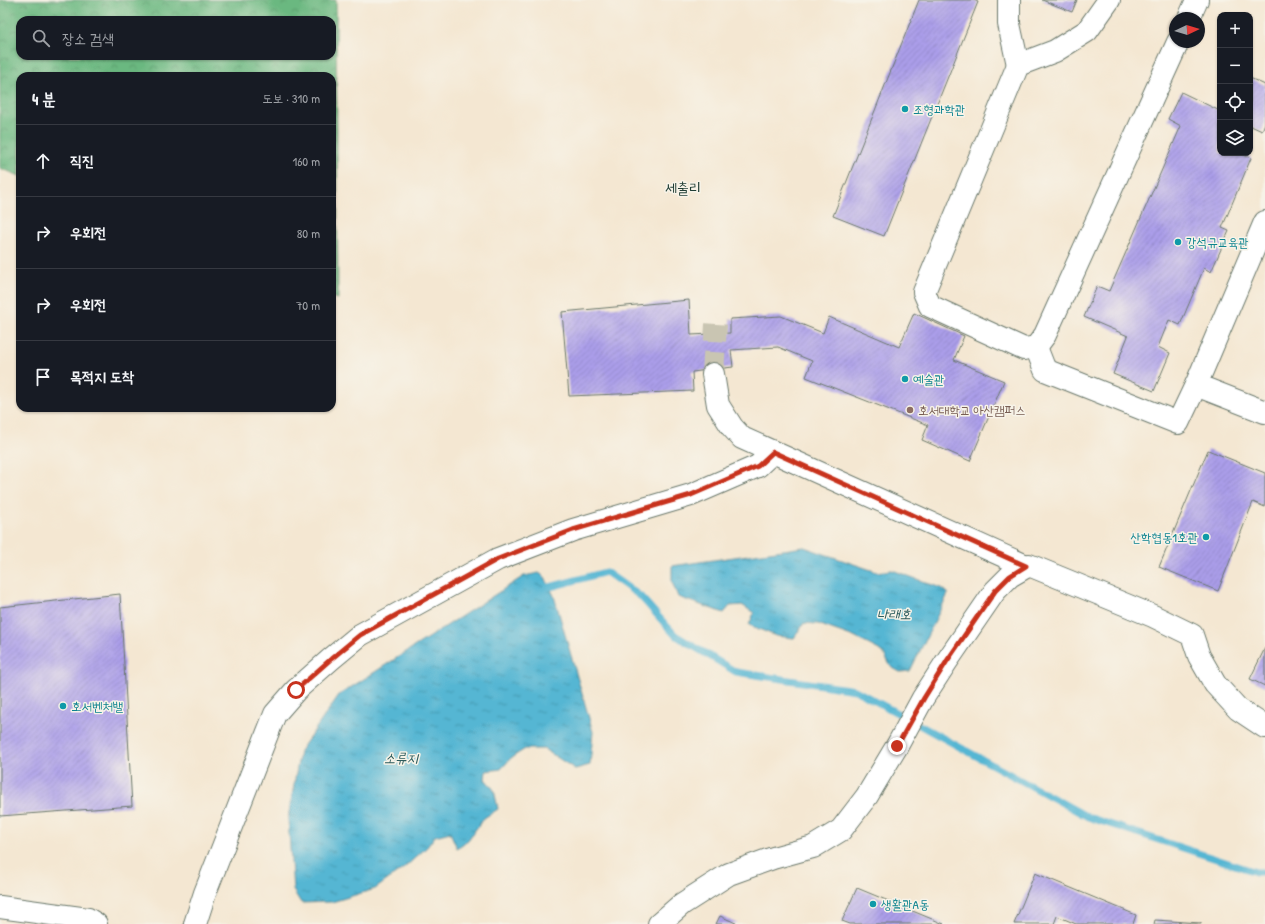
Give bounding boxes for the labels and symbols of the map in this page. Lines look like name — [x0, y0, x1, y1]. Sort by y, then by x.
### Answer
north arrow — [1169, 12, 1205, 48]
place label: 조형과학관 — [913, 100, 965, 118]
marker: 조형과학관 — [900, 104, 910, 114]
district label: 세출리 — [665, 177, 701, 198]
place label: 강석규교육관 — [1186, 233, 1249, 251]
marker: 강석규교육관 — [1173, 237, 1183, 247]
place label: 예술관 — [913, 370, 944, 388]
marker: 예술관 — [900, 374, 910, 384]
place label: 호서대학교 아산캠퍼스 — [918, 401, 1026, 419]
marker: 호서대학교 아산캠퍼스 — [905, 405, 915, 415]
place label: 산학협동1호관 — [1131, 528, 1198, 546]
marker: 산학협동1호관 — [1201, 532, 1211, 542]
water label: 나래호 — [877, 604, 911, 623]
route start — [287, 681, 305, 699]
place label: 호서벤처밸 — [71, 697, 124, 715]
marker: 호서벤처밸 — [58, 701, 68, 711]
route end — [888, 737, 906, 755]
water label: 소류지 — [384, 748, 420, 767]
place label: 생활관A동 — [881, 895, 929, 913]
marker: 생활관A동 — [868, 899, 878, 909]

